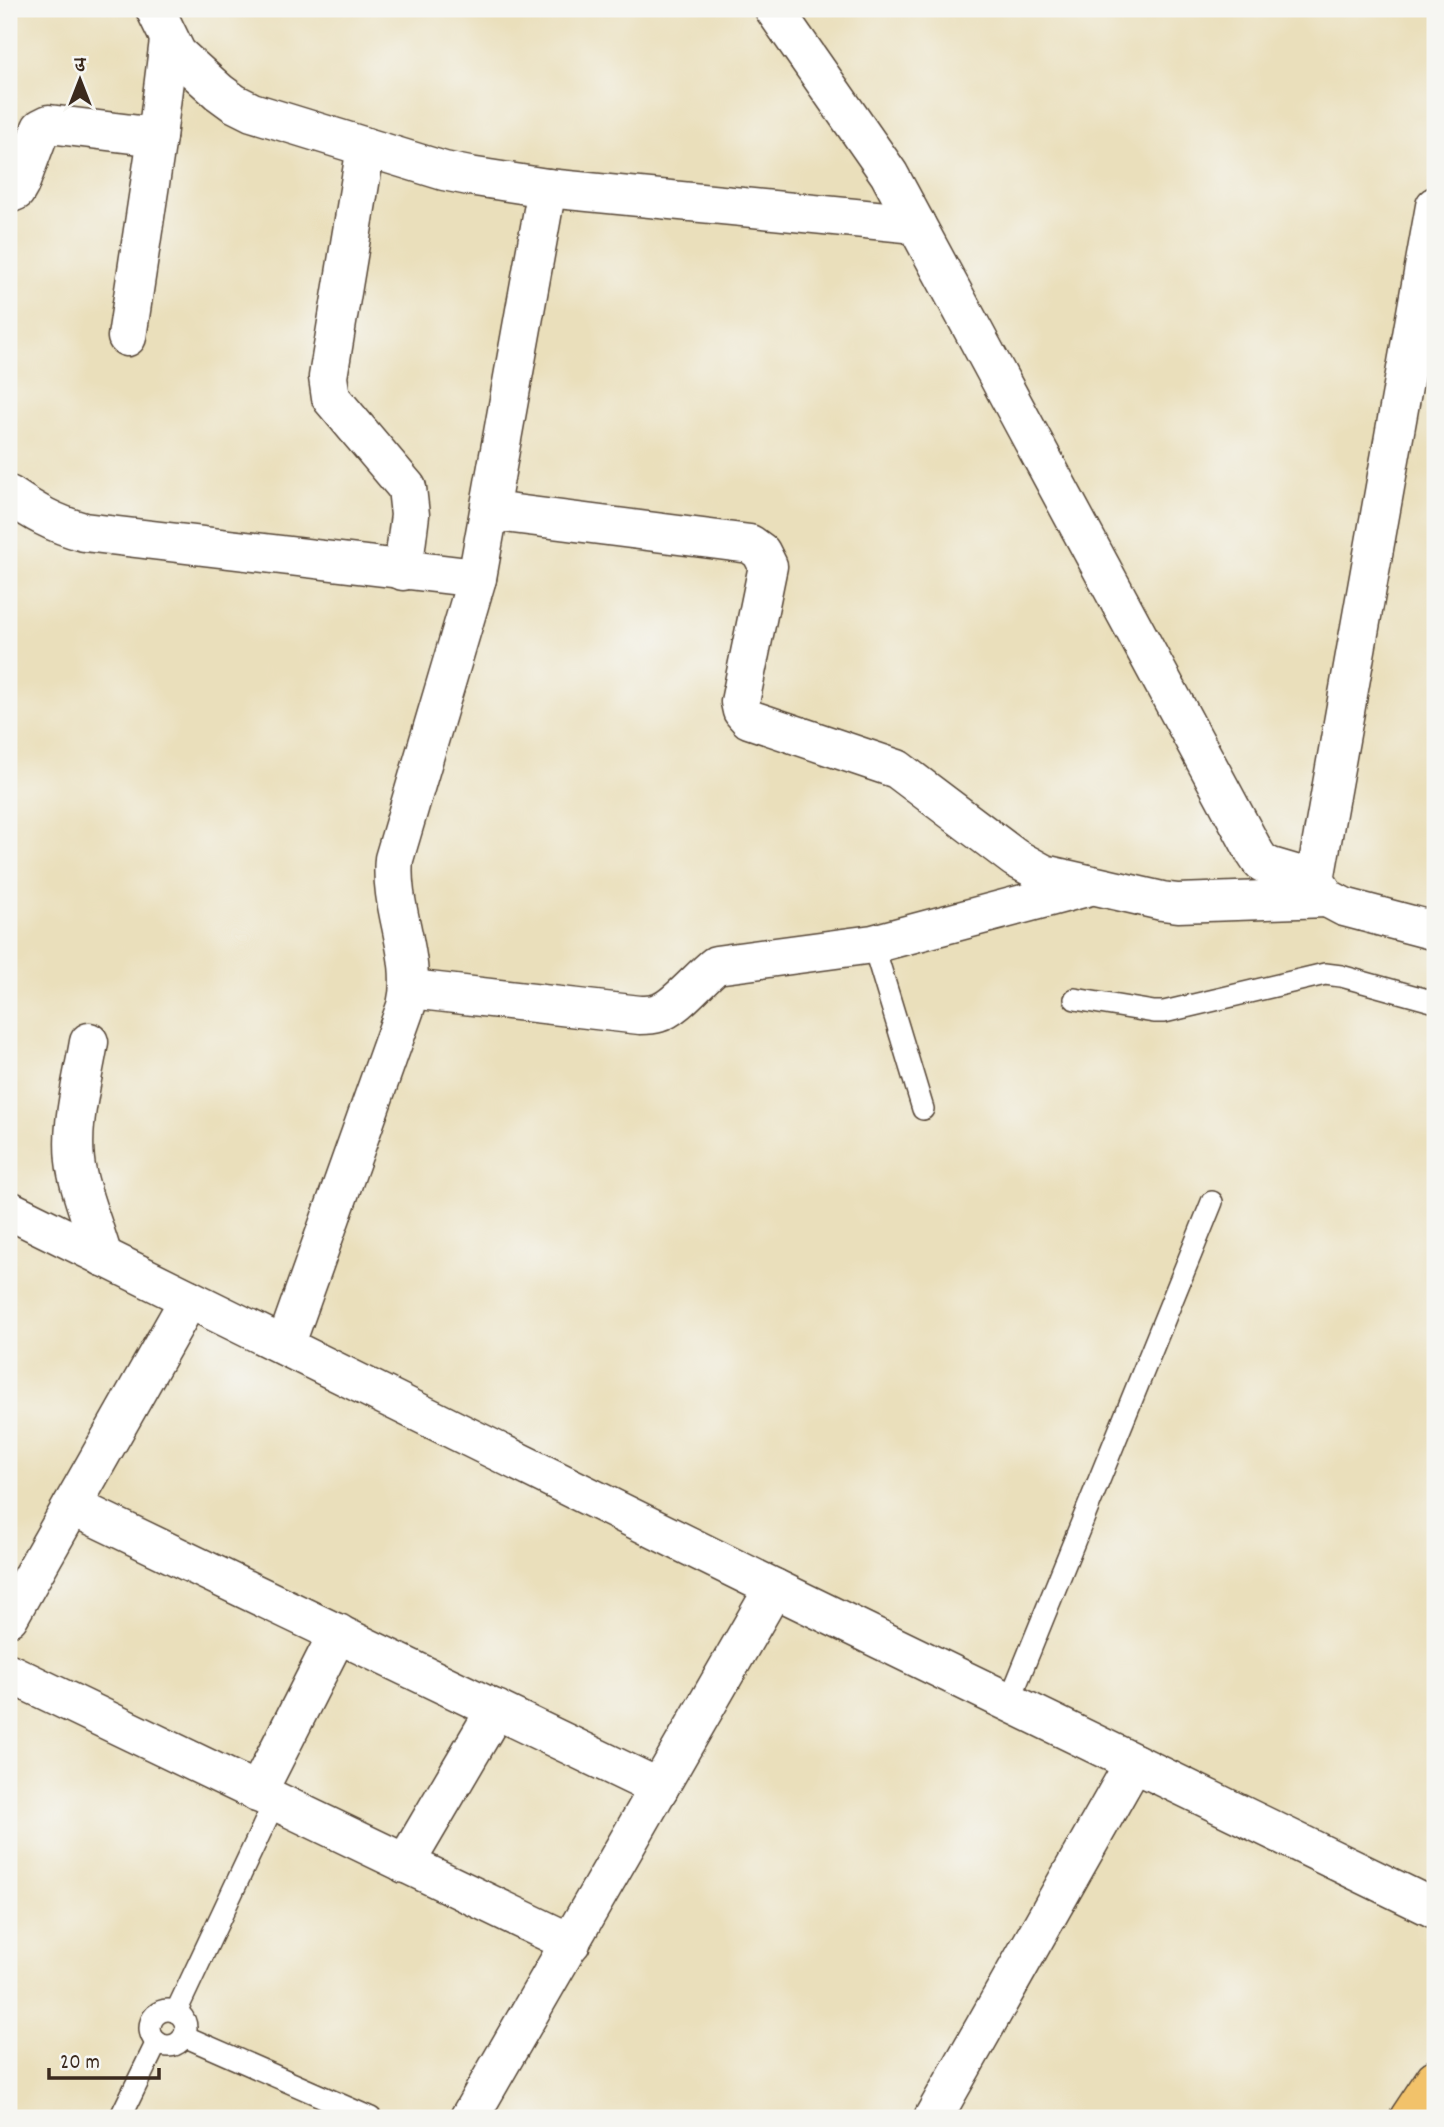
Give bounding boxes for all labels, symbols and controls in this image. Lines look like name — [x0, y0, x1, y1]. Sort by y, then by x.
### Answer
north arrow — [46, 46, 116, 116]
text: उ — [74, 53, 87, 80]
scale bar — [49, 2036, 159, 2080]
text: 20 m — [60, 2049, 100, 2079]

